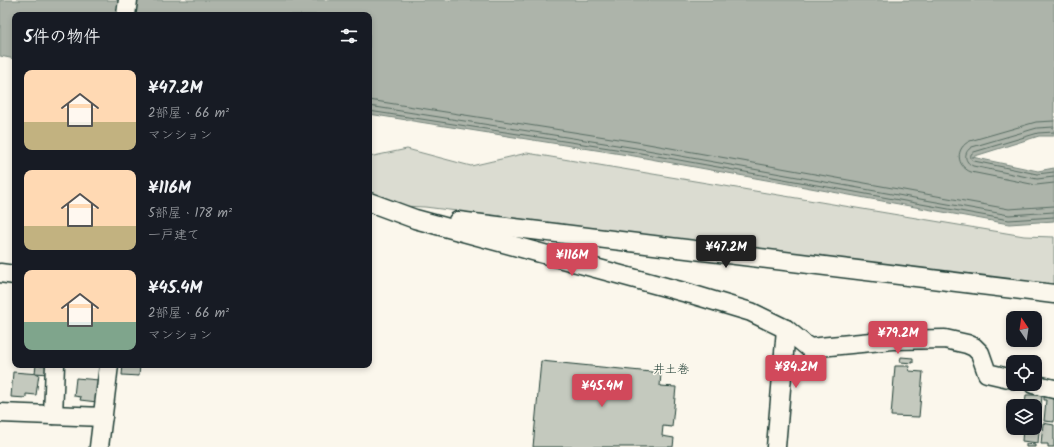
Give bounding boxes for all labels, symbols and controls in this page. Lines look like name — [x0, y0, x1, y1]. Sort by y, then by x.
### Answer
text: 5件の物件 — [24, 24, 101, 51]
icon: filters — [338, 25, 360, 47]
text: ¥47.2M — [148, 75, 203, 102]
icon: home — [56, 86, 104, 134]
text: 2部屋 · 66 m² — [148, 103, 229, 124]
text: マンション — [148, 125, 212, 146]
text: ¥116M — [148, 175, 191, 202]
icon: home — [56, 186, 104, 234]
text: 5部屋 · 178 m² — [148, 203, 232, 224]
text: 一戸建て — [148, 225, 200, 246]
pin: ¥47.2M — [693, 235, 759, 269]
text: ¥47.2M — [705, 237, 747, 258]
pin: ¥116M — [544, 243, 600, 277]
text: ¥116M — [556, 245, 588, 266]
text: ¥45.4M — [148, 275, 202, 302]
icon: home — [56, 286, 104, 334]
text: 2部屋 · 66 m² — [148, 303, 229, 324]
north arrow — [1006, 311, 1042, 347]
map controls — [1006, 311, 1042, 435]
pin: ¥79.2M — [865, 321, 931, 355]
text: ¥79.2M — [877, 323, 919, 344]
text: マンション — [148, 325, 212, 346]
pin: ¥84.2M — [763, 355, 829, 389]
button: locate — [1006, 355, 1042, 391]
text: ¥84.2M — [774, 357, 818, 378]
district label: 井土巻 — [653, 360, 690, 379]
pin: ¥45.4M — [569, 374, 635, 408]
text: ¥45.4M — [581, 376, 623, 397]
button: layers — [1006, 399, 1042, 435]

